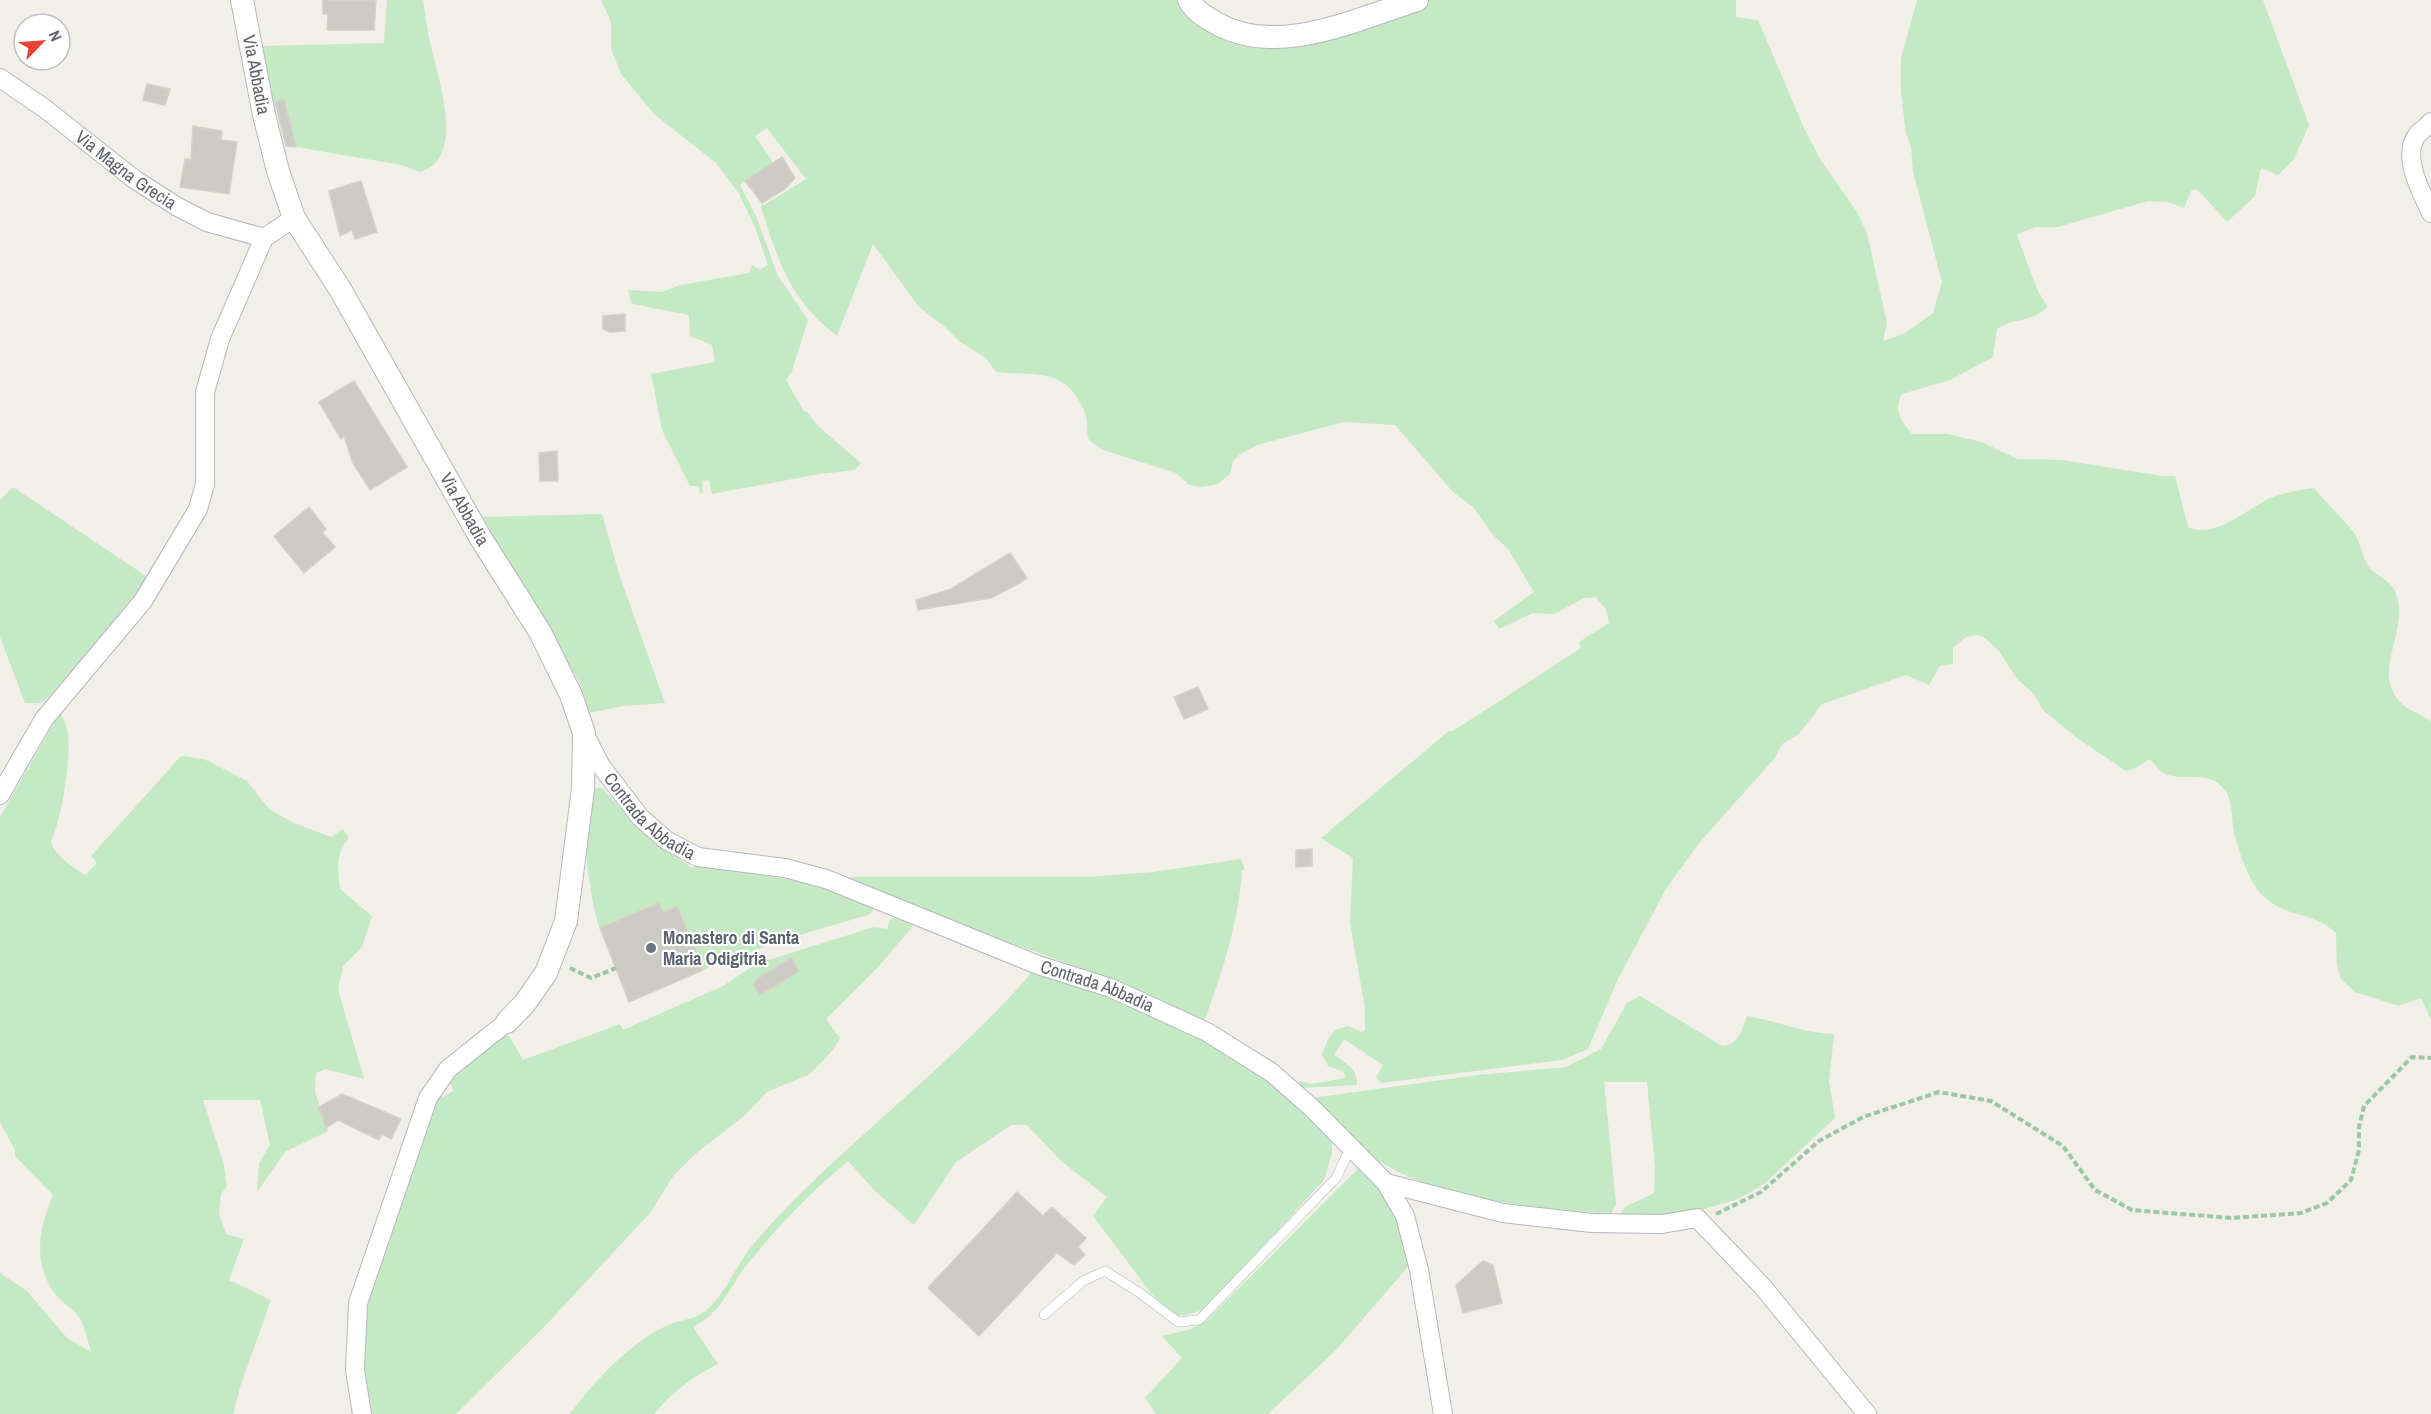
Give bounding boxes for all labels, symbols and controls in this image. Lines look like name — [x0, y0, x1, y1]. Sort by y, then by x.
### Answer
north arrow — [12, 12, 72, 72]
text: N — [44, 27, 68, 45]
street label: Via Abbadia — [237, 33, 277, 116]
street label: Via Magna Grecia — [70, 124, 181, 215]
street label: Via Abbadia — [434, 468, 495, 550]
street label: Contrada Abbadia — [598, 767, 700, 865]
place label: Monastero di Santa Maria Odigitria — [663, 925, 800, 971]
marker: Monastero di Santa Maria Odigitria — [644, 941, 658, 955]
street label: Contrada Abbadia — [1037, 954, 1158, 1018]

